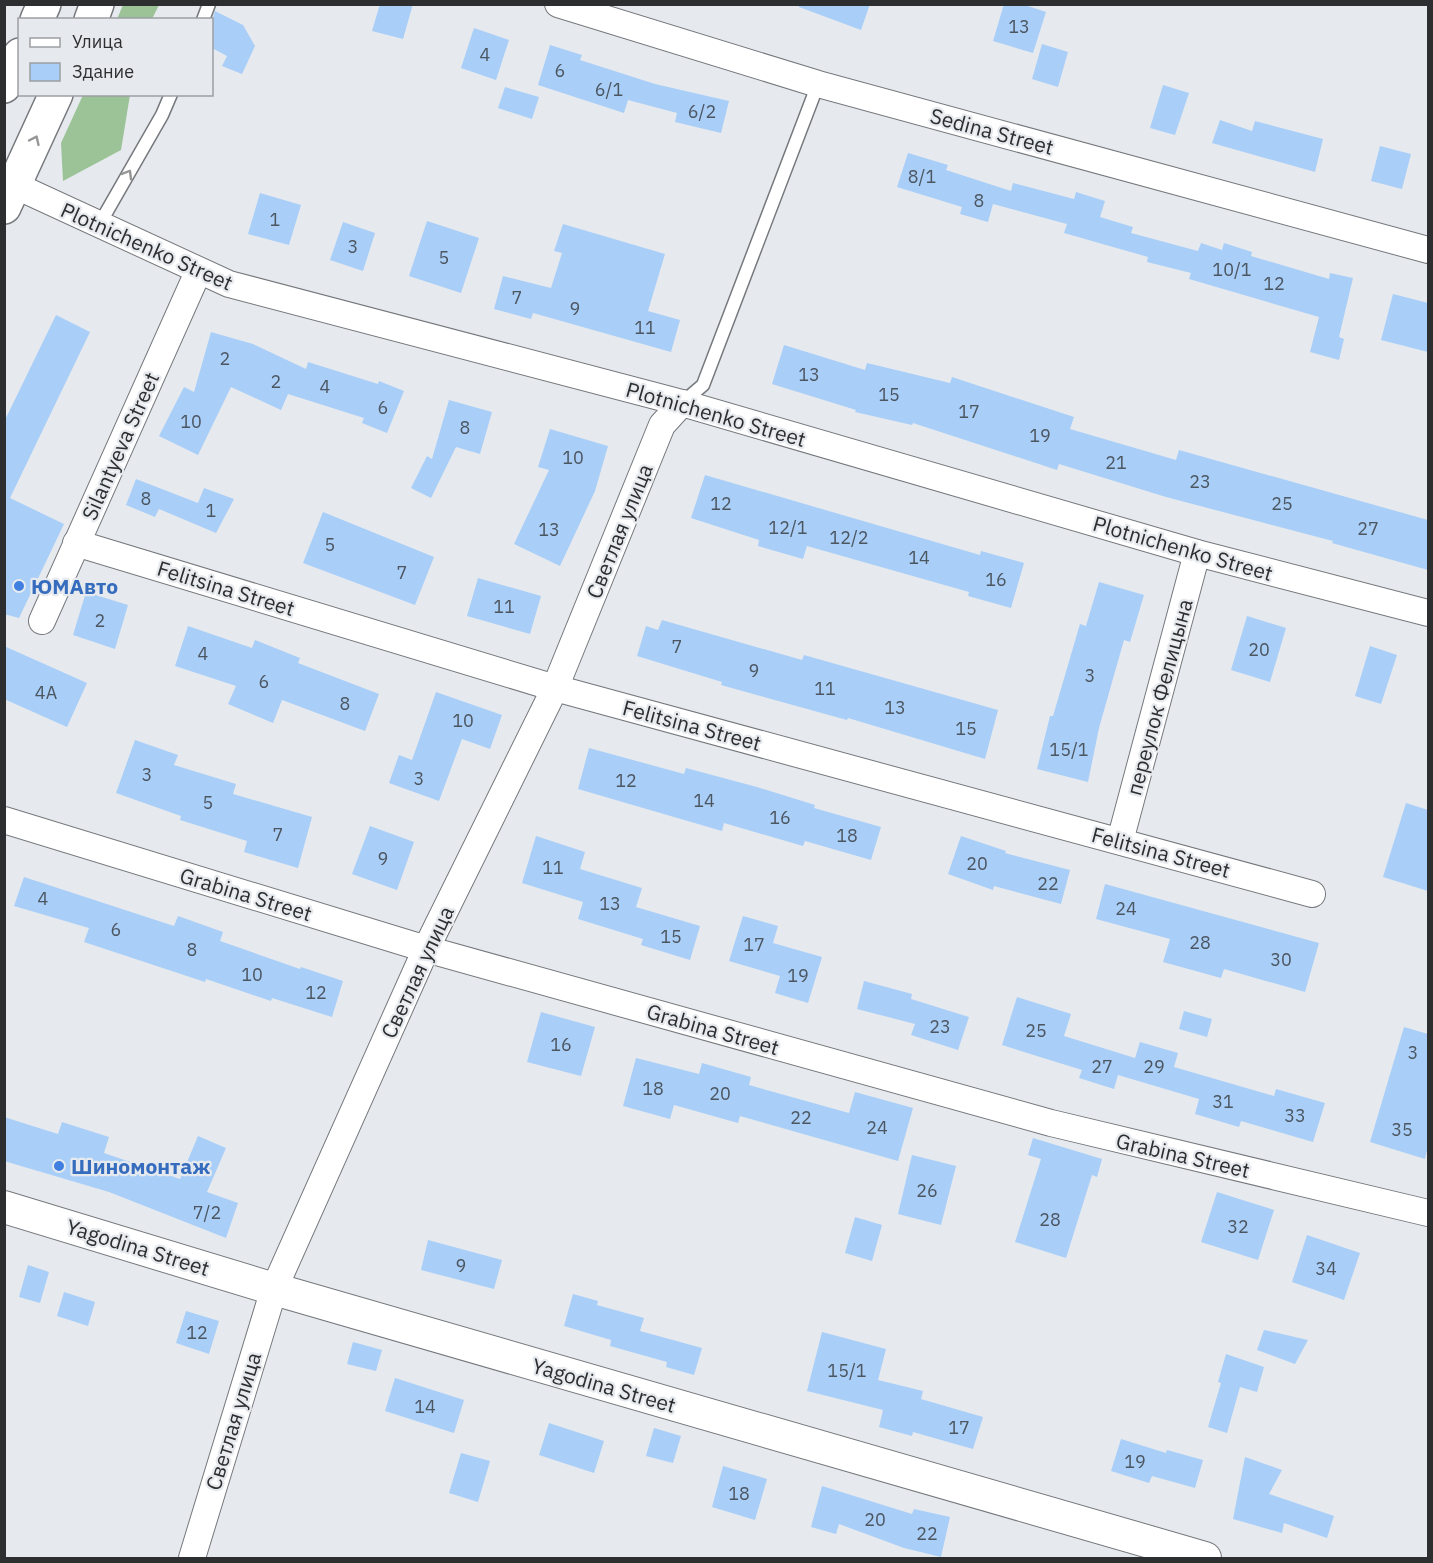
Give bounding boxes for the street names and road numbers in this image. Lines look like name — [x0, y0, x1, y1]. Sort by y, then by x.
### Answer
street label: Sedina Street — [927, 101, 1057, 161]
street label: Plotnichenko Street — [56, 195, 238, 297]
street label: Silantyeva Street — [75, 368, 165, 524]
street label: Plotnichenko Street — [623, 375, 809, 453]
street label: Светлая улица — [579, 460, 659, 602]
street label: Plotnichenko Street — [1090, 509, 1276, 587]
street label: Felitsina Street — [154, 554, 298, 622]
street label: переулок Фелицына — [1119, 596, 1199, 798]
street label: Felitsina Street — [620, 693, 764, 757]
street label: Felitsina Street — [1089, 820, 1233, 884]
street label: Grabina Street — [177, 861, 315, 927]
street label: Светлая улица — [374, 901, 460, 1043]
street label: Grabina Street — [644, 997, 782, 1061]
street label: Grabina Street — [1113, 1126, 1253, 1184]
street label: Yagodina Street — [63, 1212, 213, 1282]
street label: Светлая улица — [199, 1349, 267, 1493]
street label: Yagodina Street — [529, 1351, 679, 1419]

